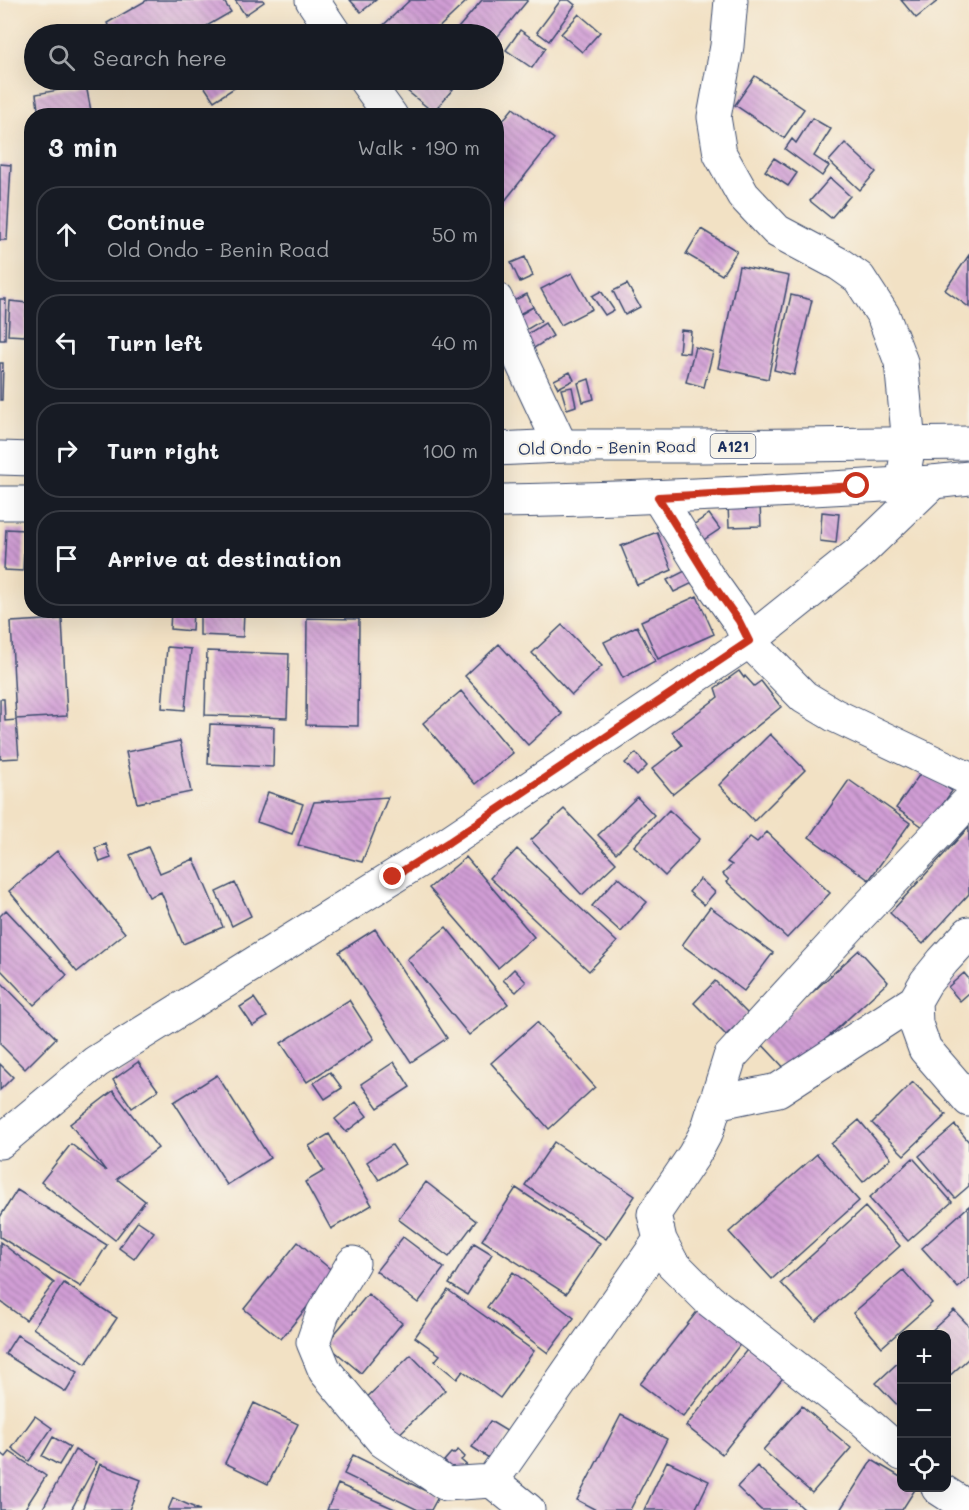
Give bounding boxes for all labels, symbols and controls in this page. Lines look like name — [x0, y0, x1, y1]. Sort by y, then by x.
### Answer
search box — [24, 24, 504, 90]
icon: search — [45, 41, 78, 74]
text: Search here — [93, 43, 227, 72]
text: 3 min — [48, 130, 117, 164]
text: Walk · 190 m — [357, 134, 480, 160]
text: Continue — [107, 207, 205, 236]
icon: ahead — [50, 218, 83, 251]
text: 50 m — [432, 221, 478, 247]
text: Old Ondo - Benin Road — [107, 236, 329, 262]
icon: left — [50, 326, 83, 359]
text: Turn left — [107, 328, 203, 357]
text: 40 m — [432, 329, 478, 355]
icon: right — [50, 434, 83, 467]
road number: A121 — [710, 434, 756, 458]
street label: Old Ondo - Benin Road — [518, 435, 696, 459]
text: Turn right — [107, 436, 219, 465]
text: 100 m — [422, 437, 478, 463]
route start — [843, 472, 869, 498]
icon: arrive — [50, 542, 83, 575]
text: Arrive at destination — [107, 544, 342, 573]
route end — [379, 863, 405, 889]
map controls — [897, 1330, 951, 1492]
button: + — [897, 1330, 951, 1384]
button: − — [897, 1384, 951, 1438]
button: locate — [897, 1438, 951, 1492]

